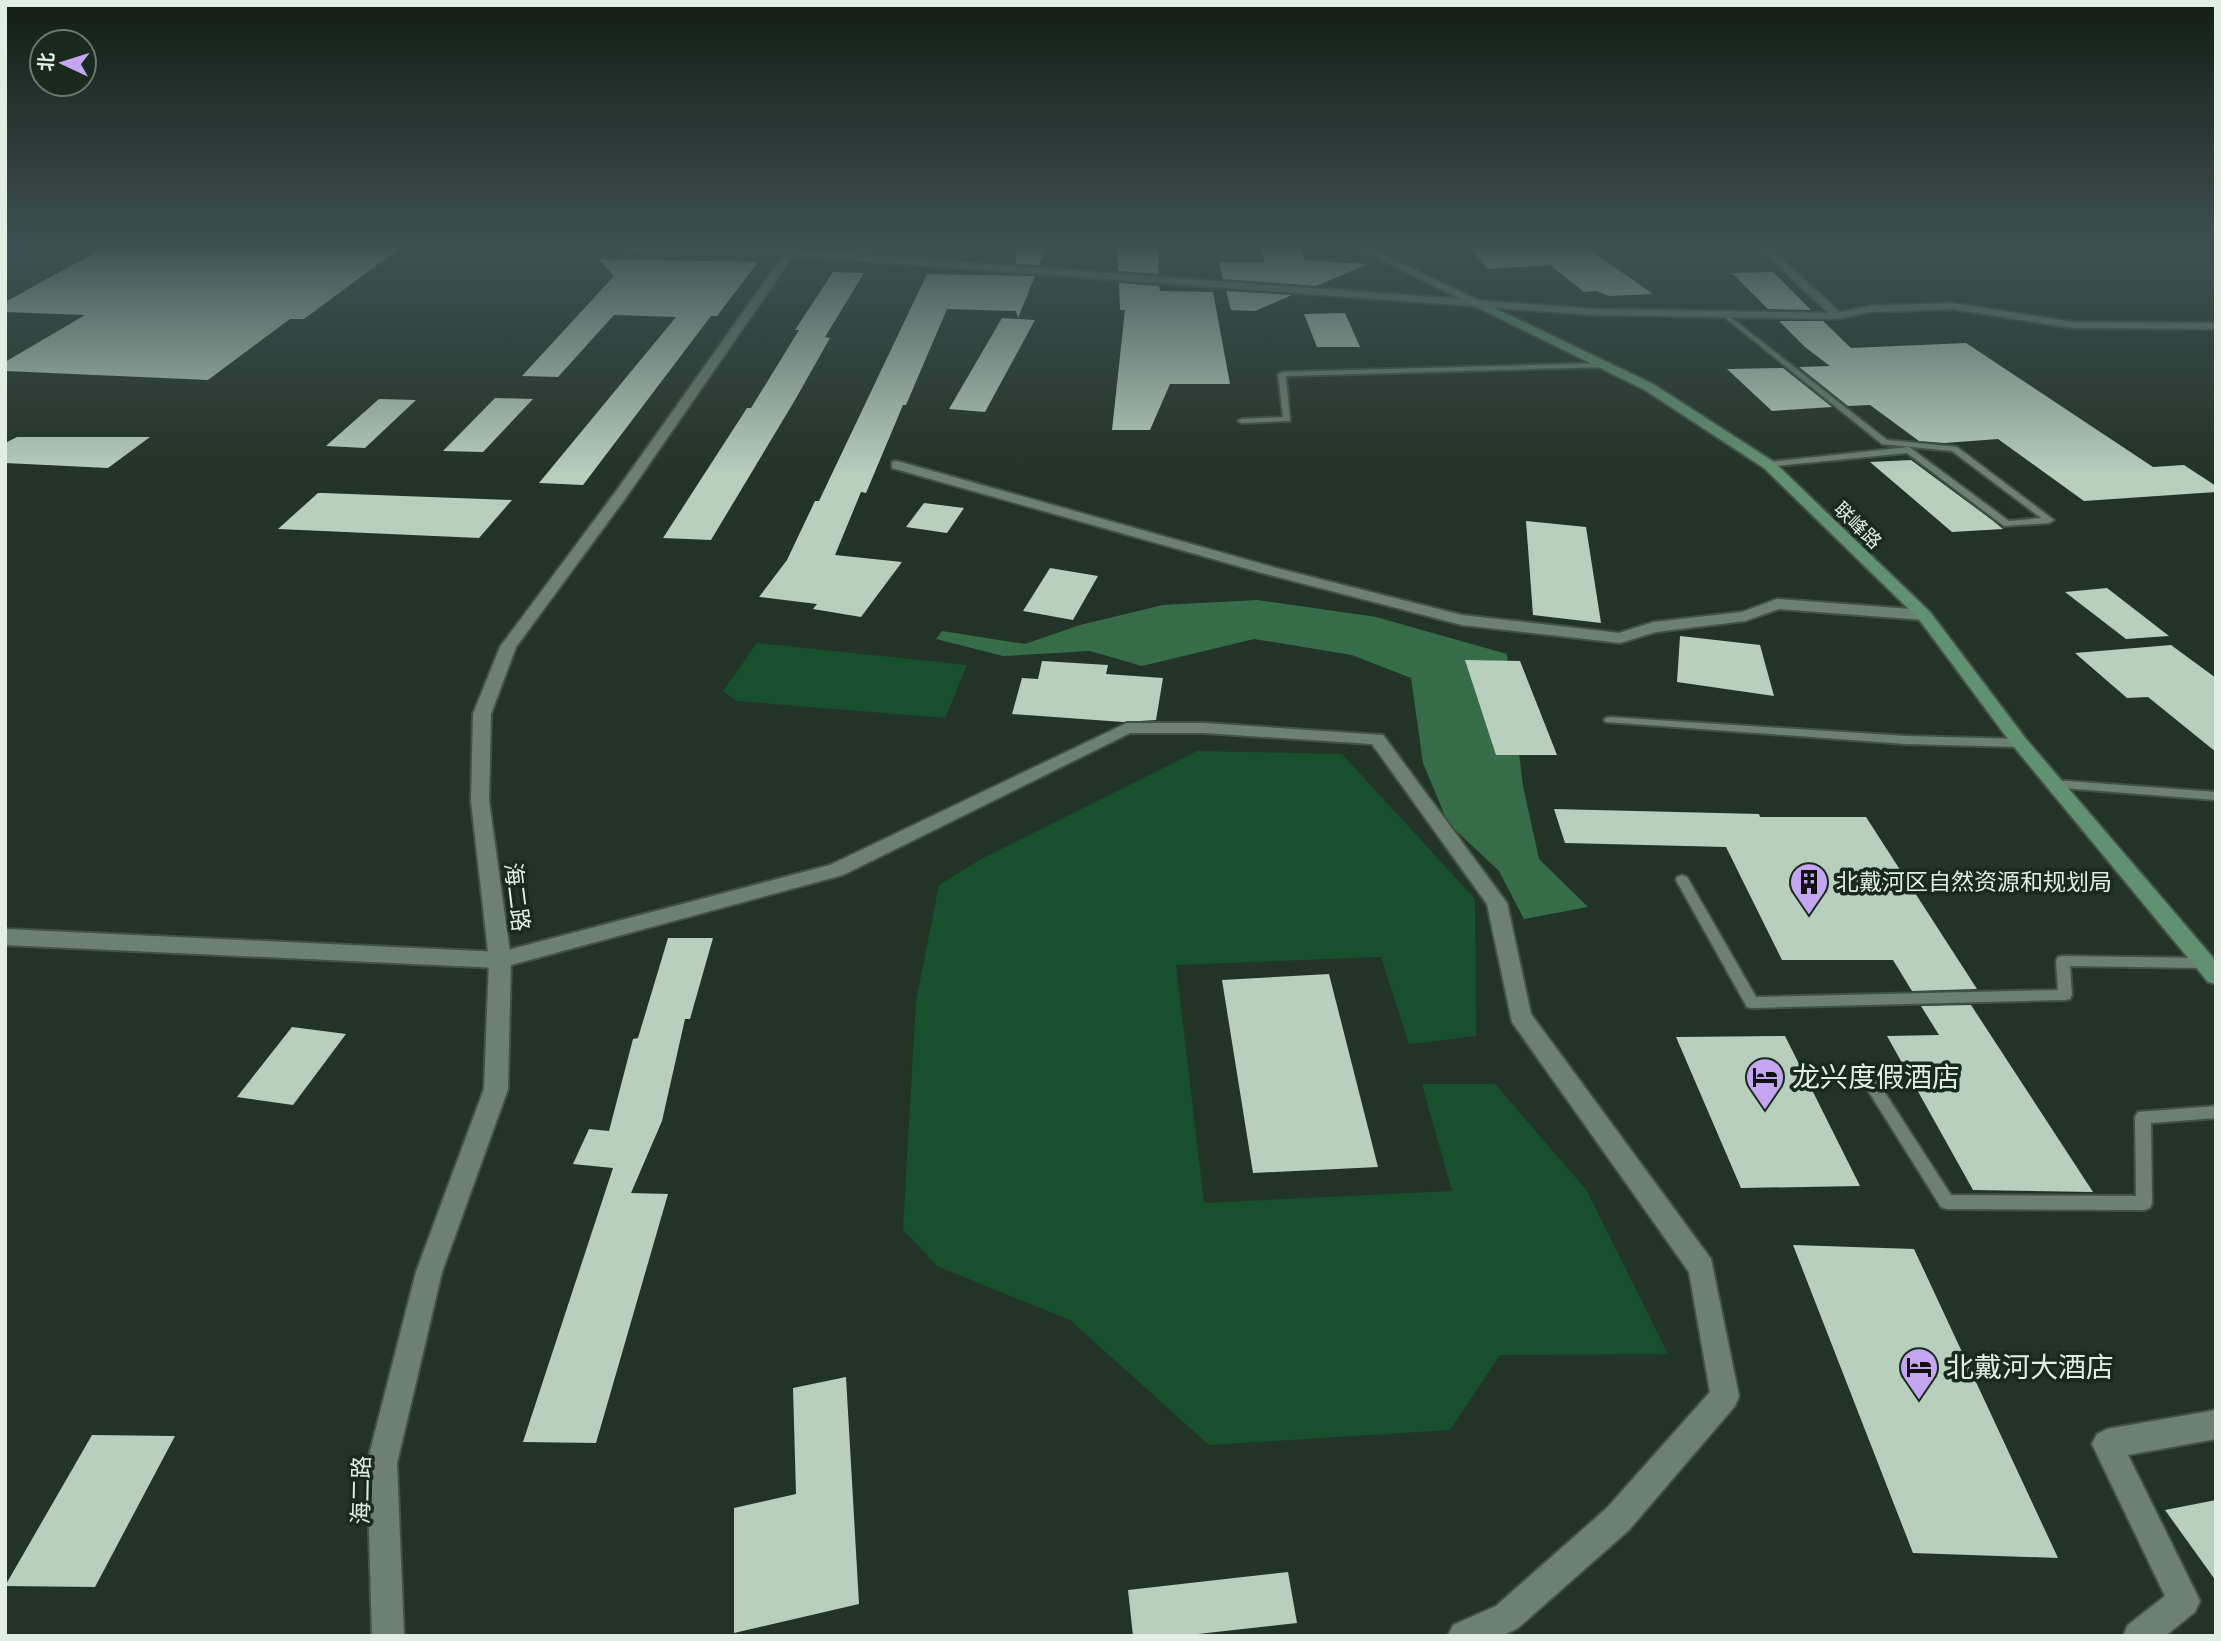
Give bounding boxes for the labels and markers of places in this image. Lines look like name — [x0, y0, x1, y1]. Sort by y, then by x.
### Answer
building icon: 北戴河区自然资源和规划局 — [1788, 861, 1830, 916]
place label: 北戴河区自然资源和规划局 — [1836, 869, 2112, 897]
hotel icon: 龙兴度假酒店 — [1744, 1056, 1786, 1111]
place label: 龙兴度假酒店 — [1792, 1062, 1960, 1095]
hotel icon: 北戴河大酒店 — [1898, 1346, 1940, 1401]
place label: 北戴河大酒店 — [1946, 1352, 2114, 1385]

